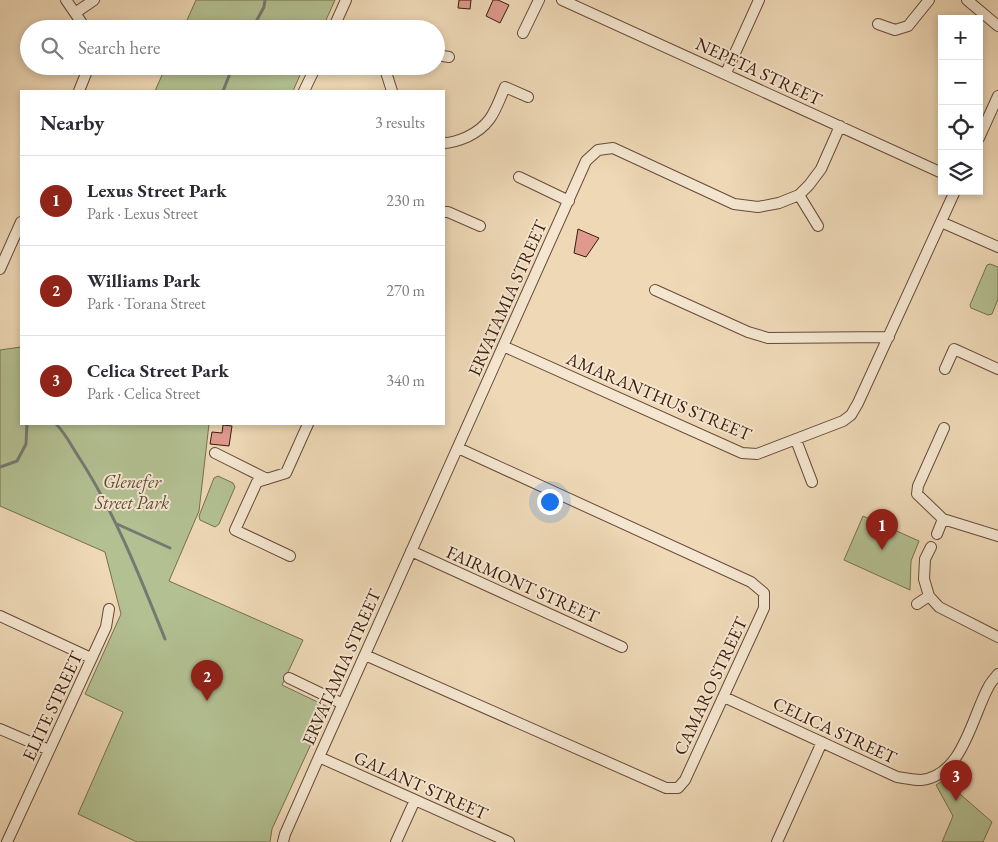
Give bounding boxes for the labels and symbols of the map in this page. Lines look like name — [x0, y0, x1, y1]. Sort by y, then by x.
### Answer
street label: NEPETA STREET — [692, 32, 827, 111]
street label: ERVATAMIA STREET — [462, 216, 552, 380]
street label: AMARANTHUS STREET — [562, 346, 756, 446]
park label: Glenefer Street Park — [94, 470, 169, 514]
your location — [537, 489, 563, 515]
pin: 1 — [866, 509, 898, 550]
street label: FAIRMONT STREET — [443, 540, 604, 628]
street label: ERVATAMIA STREET — [296, 585, 386, 749]
street label: CAMARO STREET — [668, 612, 752, 759]
street label: ELITE STREET — [17, 647, 88, 764]
pin: 2 — [191, 660, 223, 701]
street label: CELICA STREET — [769, 691, 901, 769]
street label: GALANT STREET — [351, 745, 492, 825]
pin: 3 — [940, 760, 972, 801]

